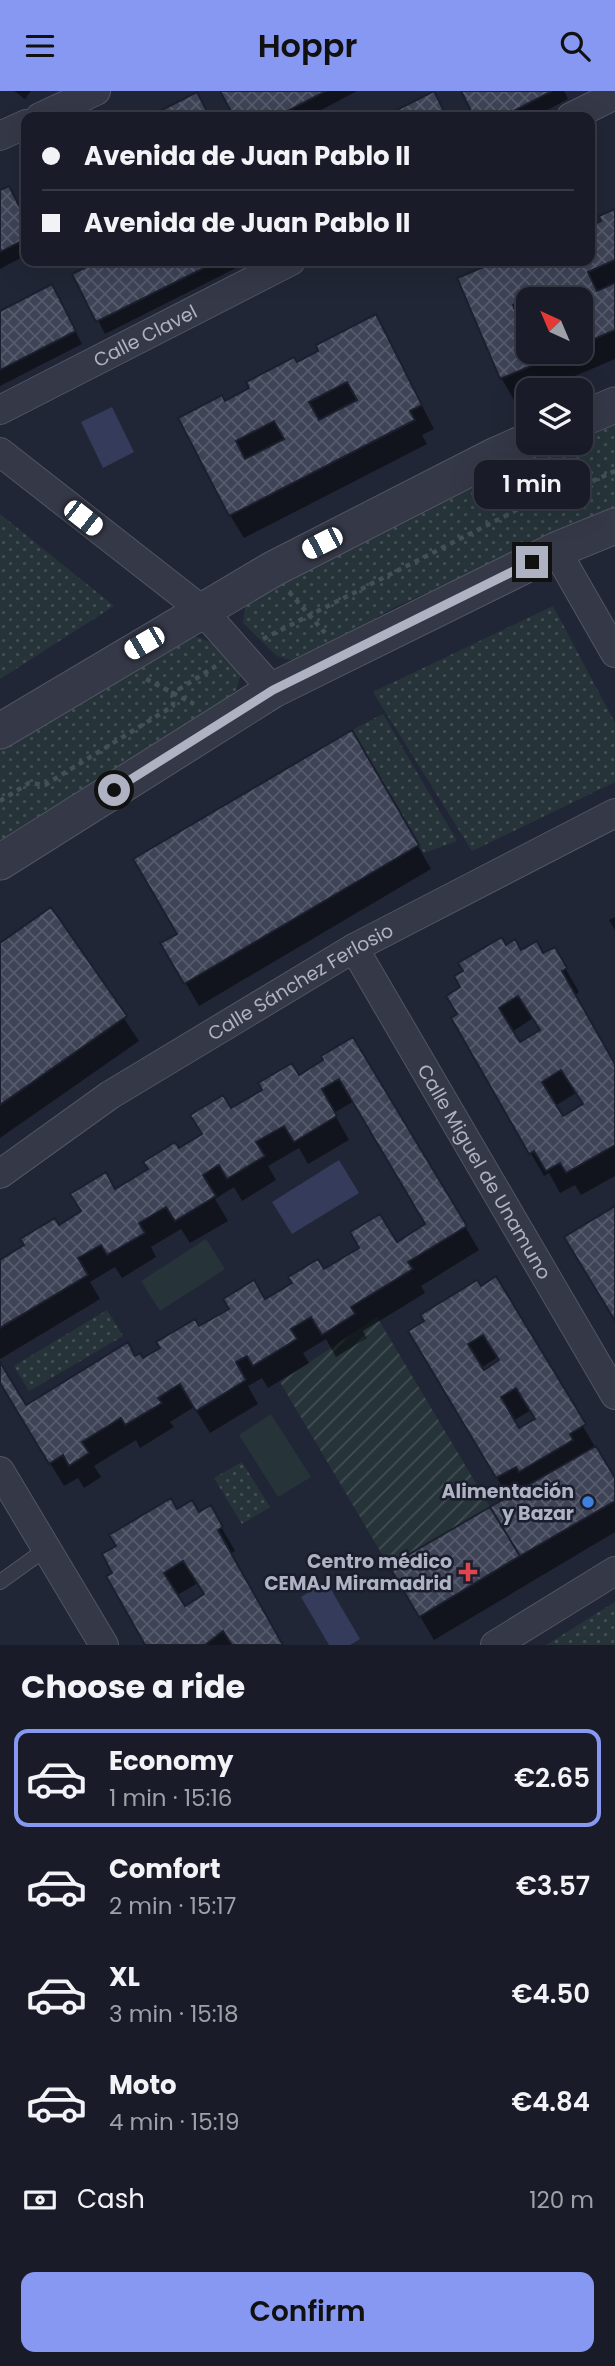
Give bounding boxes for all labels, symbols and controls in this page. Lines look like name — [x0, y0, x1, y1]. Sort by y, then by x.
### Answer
text: Hoppr — [258, 23, 357, 68]
icon: menu — [21, 27, 59, 65]
icon: search — [556, 27, 594, 65]
text: Avenida de Juan Pablo II — [84, 138, 411, 174]
text: Avenida de Juan Pablo II — [84, 205, 411, 241]
north arrow — [516, 287, 593, 364]
map controls — [516, 287, 593, 455]
street label: Calle Clavel — [89, 298, 202, 374]
button: layers — [516, 378, 593, 455]
callout: 1 min — [474, 461, 590, 510]
text: 1 min — [502, 468, 562, 500]
car — [60, 497, 107, 539]
car — [299, 524, 346, 562]
route end — [516, 546, 548, 578]
car — [121, 623, 168, 663]
route start — [98, 774, 130, 806]
street label: Calle Sánchez Ferlosio — [203, 917, 398, 1047]
street label: Calle Miguel de Unamuno — [411, 1059, 558, 1285]
place label: Alimentación y Bazar — [442, 1478, 574, 1527]
marker: Alimentación y Bazar — [580, 1494, 596, 1510]
place label: Centro médico CEMAJ Miramadrid — [264, 1548, 452, 1597]
marker: Centro médico CEMAJ Miramadrid — [458, 1562, 478, 1582]
text: Choose a ride — [21, 1664, 245, 1709]
text: Economy — [109, 1743, 233, 1779]
icon: car — [25, 1747, 88, 1810]
text: €2.65 — [514, 1760, 590, 1796]
text: 1 min · 15:16 — [109, 1782, 232, 1814]
text: Comfort — [109, 1851, 221, 1887]
icon: car — [25, 1855, 88, 1918]
text: €3.57 — [516, 1868, 590, 1904]
text: 2 min · 15:17 — [109, 1890, 236, 1922]
text: XL — [109, 1959, 140, 1995]
icon: car — [25, 1963, 88, 2026]
text: €4.50 — [512, 1976, 590, 2012]
text: 3 min · 15:18 — [109, 1998, 239, 2030]
text: Moto — [109, 2067, 177, 2103]
icon: car — [25, 2071, 88, 2134]
text: €4.84 — [511, 2084, 590, 2120]
text: 4 min · 15:19 — [109, 2106, 239, 2138]
icon: cash — [21, 2181, 59, 2219]
text: Cash — [77, 2181, 145, 2217]
text: 120 m — [529, 2184, 594, 2216]
button: Confirm — [21, 2272, 594, 2352]

